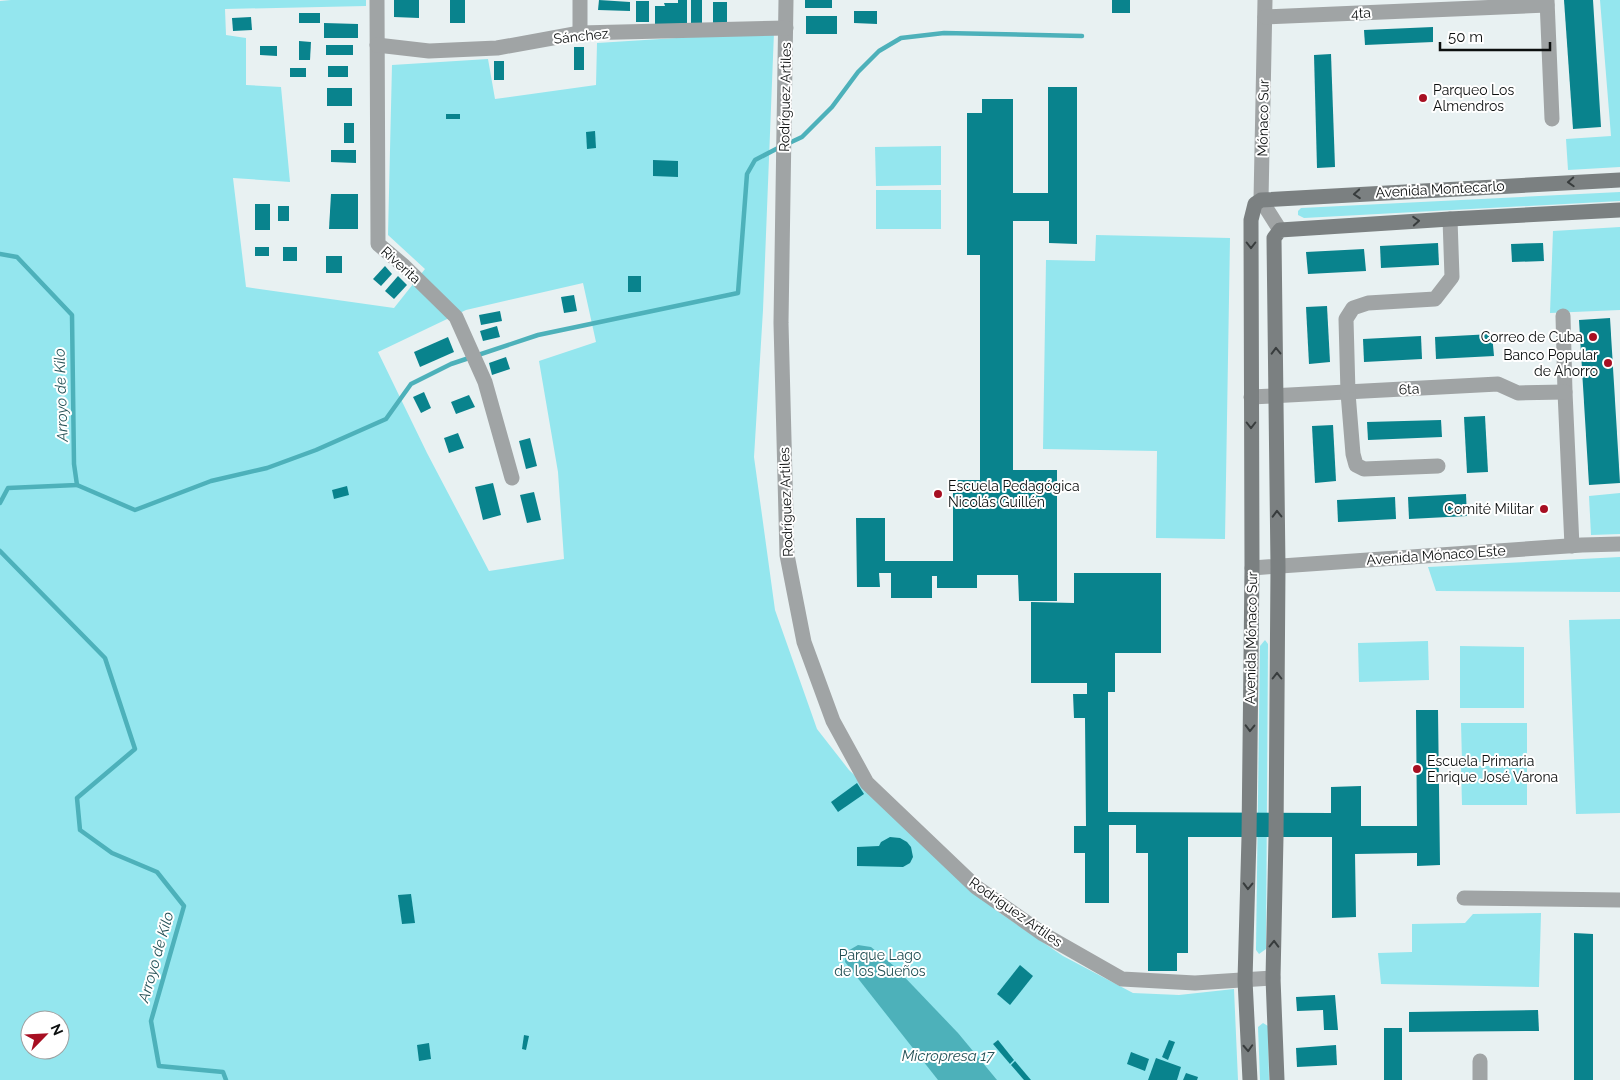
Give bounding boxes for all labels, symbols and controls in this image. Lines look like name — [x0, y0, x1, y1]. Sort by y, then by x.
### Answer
street label: 4ta — [1351, 4, 1371, 22]
scale bar — [1440, 20, 1550, 52]
street label: Sánchez — [553, 25, 609, 47]
text: 50 m — [1448, 28, 1483, 46]
street label: Rodríguez Artiles — [776, 42, 794, 152]
street label: Mónaco Sur — [1254, 79, 1272, 157]
place label: Parqueo Los Almendros — [1433, 82, 1514, 114]
marker: Parqueo Los Almendros — [1417, 92, 1429, 104]
one-way arrow — [1567, 177, 1575, 188]
street label: Avenida Montecarlo — [1375, 178, 1505, 200]
one-way arrow — [1352, 188, 1360, 199]
one-way arrow — [1412, 216, 1420, 227]
one-way arrow — [1246, 242, 1256, 249]
street label: Riverita — [378, 243, 424, 287]
place label: Correo de Cuba — [1481, 329, 1583, 345]
marker: Correo de Cuba — [1587, 331, 1599, 343]
one-way arrow — [1271, 347, 1281, 355]
place label: Banco Popular de Ahorro — [1503, 347, 1598, 379]
water label: Arroyo de Kilo — [50, 348, 72, 443]
marker: Banco Popular de Ahorro — [1602, 357, 1614, 369]
street label: 6ta — [1398, 380, 1420, 398]
one-way arrow — [1246, 422, 1256, 429]
street label: Rodríguez Artiles — [776, 447, 796, 557]
place label: Escuela Pedagógica Nicolás Guillén — [948, 478, 1080, 510]
marker: Escuela Pedagógica Nicolás Guillén — [932, 488, 944, 500]
place label: Comité Militar — [1444, 501, 1534, 517]
marker: Comité Militar — [1538, 503, 1550, 515]
one-way arrow — [1272, 510, 1283, 518]
street label: Avenida Mónaco Este — [1366, 542, 1506, 568]
street label: Avenida Mónaco Sur — [1242, 571, 1260, 705]
one-way arrow — [1272, 672, 1282, 680]
one-way arrow — [1244, 724, 1255, 732]
place label: Escuela Primaria Enrique José Varona — [1427, 753, 1558, 785]
marker: Escuela Primaria Enrique José Varona — [1411, 763, 1423, 775]
street label: Rodríguez Artiles — [966, 874, 1066, 950]
one-way arrow — [1242, 882, 1253, 890]
water label: Arroyo de Kilo — [134, 910, 178, 1005]
one-way arrow — [1269, 940, 1279, 948]
park label: Parque Lago de los Sueños — [834, 947, 926, 979]
north arrow — [20, 1010, 70, 1060]
text: N — [47, 1022, 66, 1038]
one-way arrow — [1243, 1044, 1254, 1052]
water label: Micropresa 17 — [902, 1047, 996, 1065]

